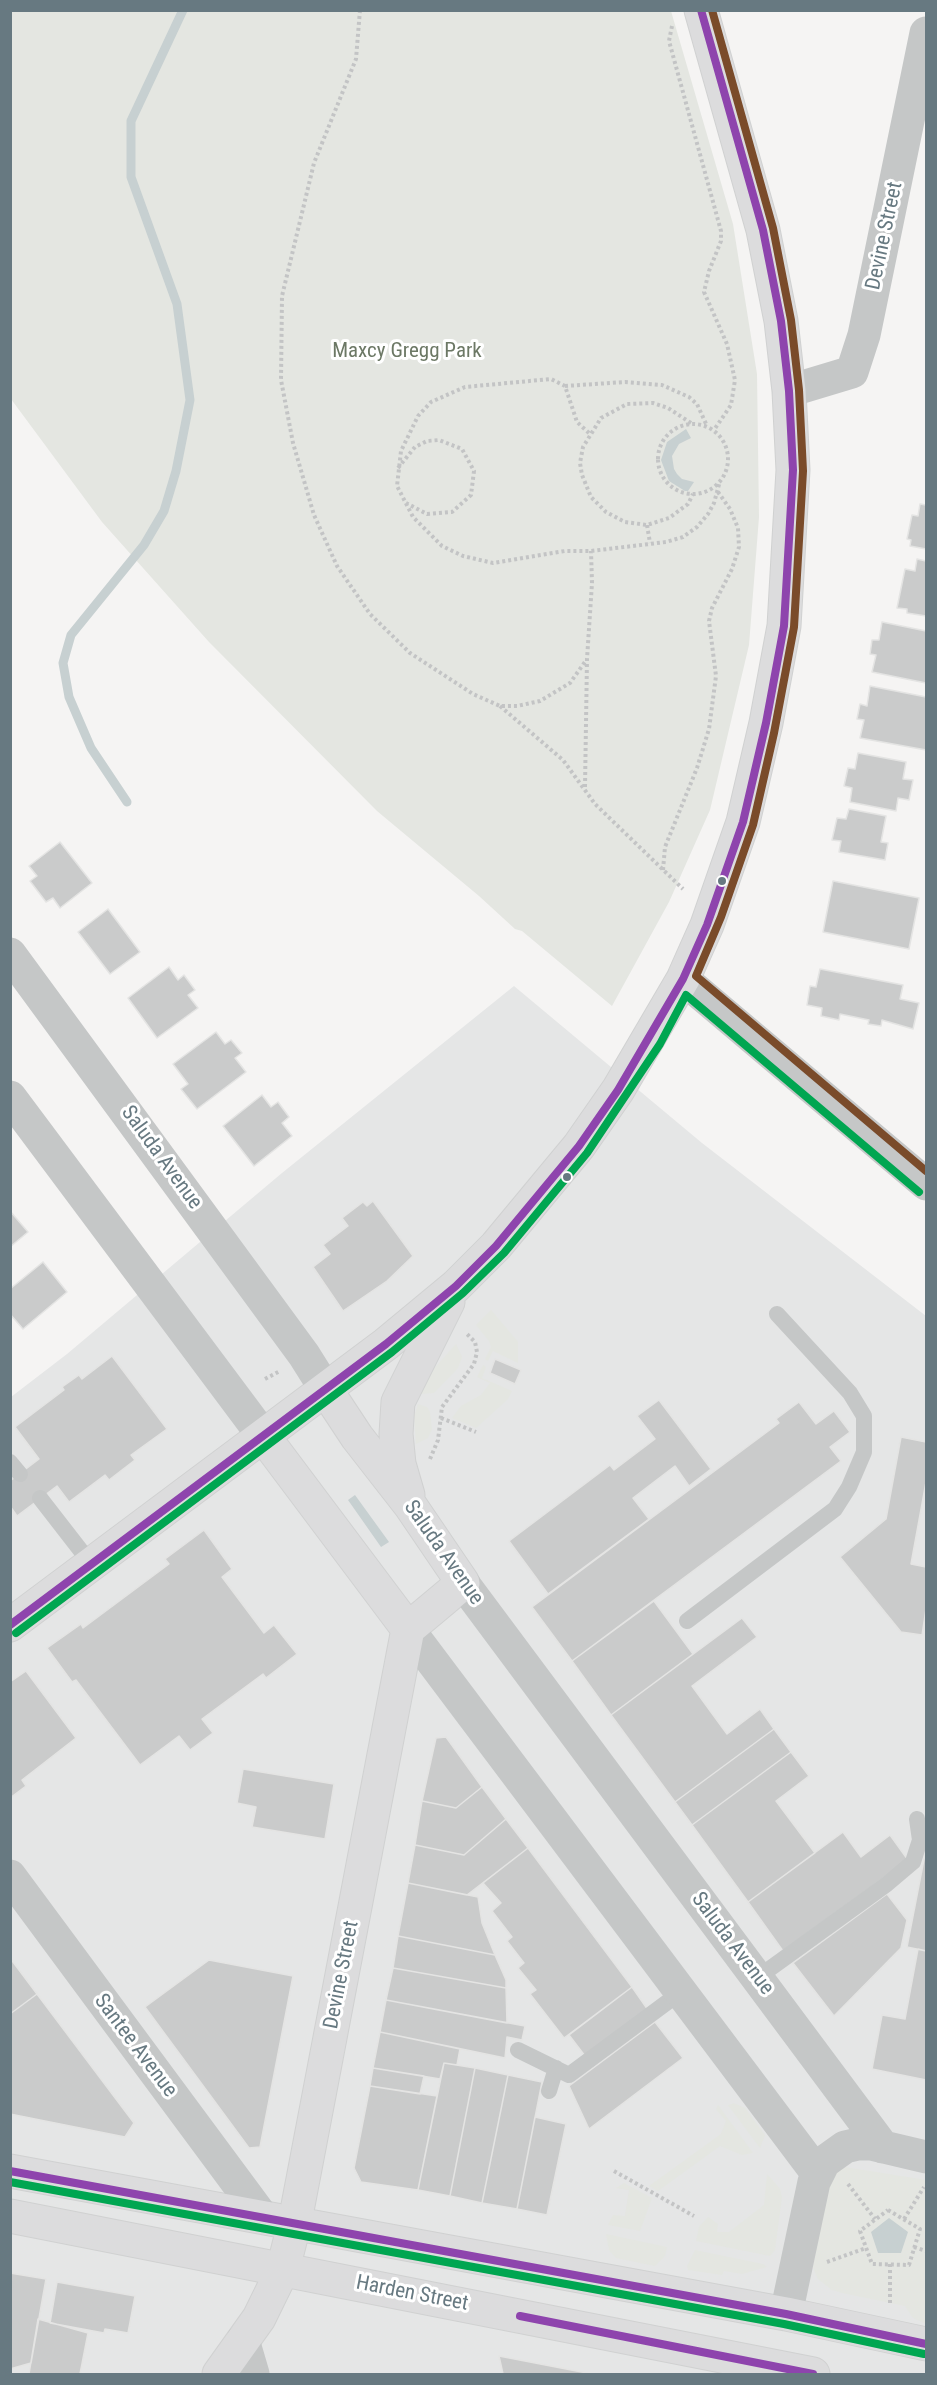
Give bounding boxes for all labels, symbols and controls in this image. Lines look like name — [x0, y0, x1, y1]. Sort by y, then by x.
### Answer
street label: Devine Street — [861, 180, 909, 292]
park label: Maxcy Gregg Park — [332, 339, 482, 365]
unlabelled marker — [716, 875, 728, 887]
street label: Saluda Avenue — [115, 1101, 207, 1215]
unlabelled marker — [561, 1171, 573, 1183]
street label: Saluda Avenue — [398, 1496, 488, 1610]
street label: Saluda Avenue — [685, 1888, 779, 2000]
street label: Devine Street — [319, 1919, 365, 2031]
street label: Santee Avenue — [88, 1990, 182, 2102]
street label: Harden Street — [354, 2271, 470, 2317]

